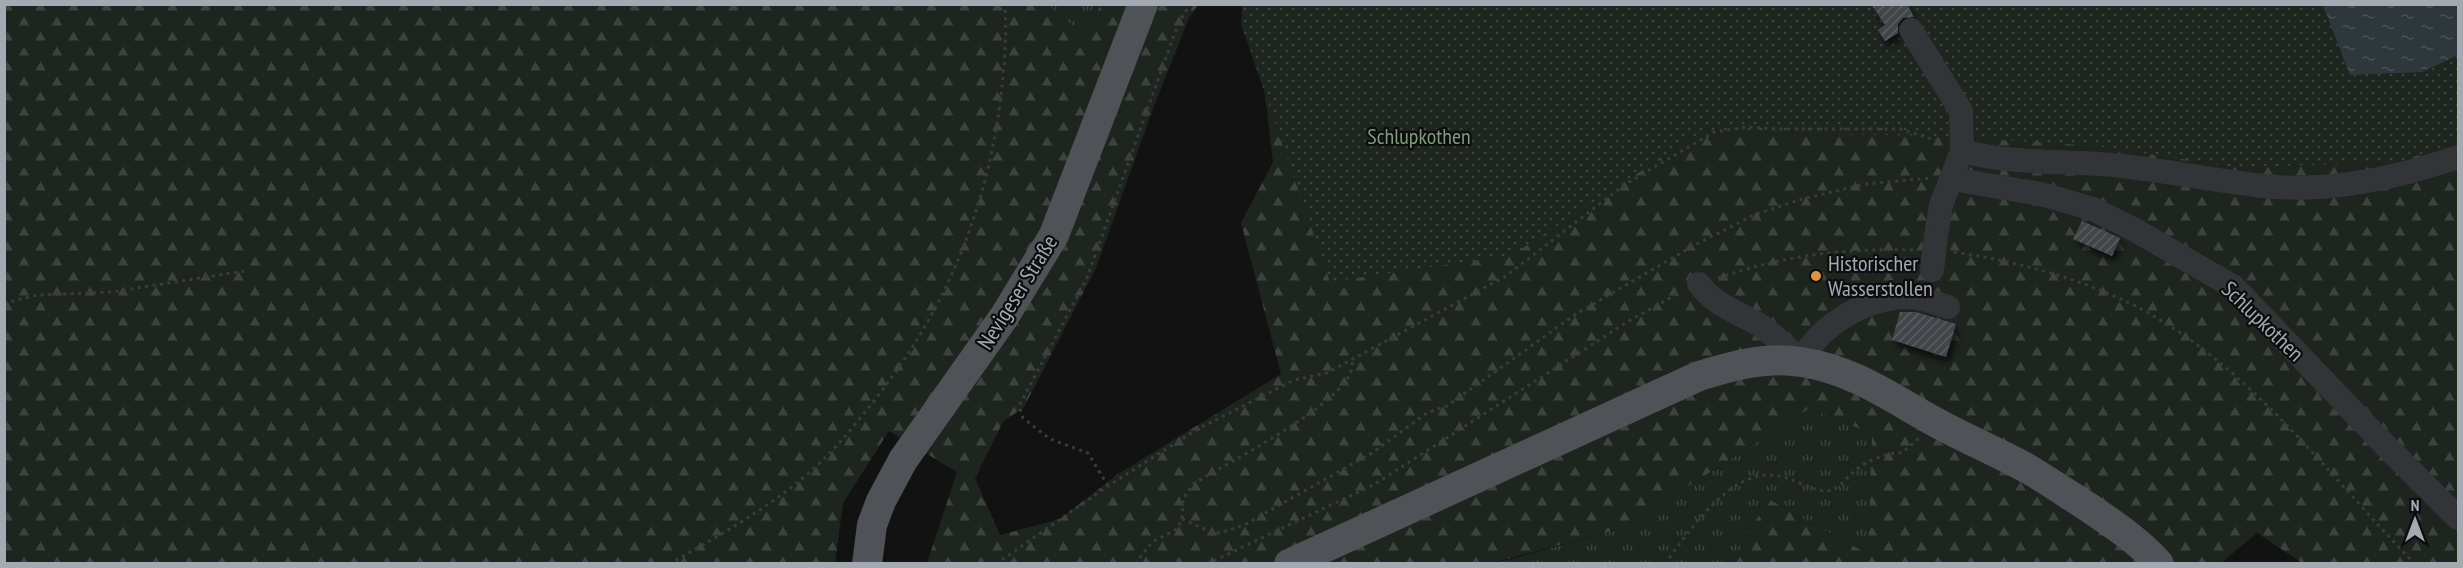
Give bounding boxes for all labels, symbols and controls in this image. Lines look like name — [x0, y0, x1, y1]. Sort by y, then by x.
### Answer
park label: Schlupkothen — [1367, 122, 1471, 150]
street label: Nevigeser Straße — [971, 230, 1063, 354]
place label: Historischer Wasserstollen — [1828, 249, 1933, 302]
marker: Historischer Wasserstollen — [1809, 269, 1823, 283]
street label: Schlupkothen — [2216, 275, 2310, 367]
north arrow — [2385, 490, 2445, 550]
text: N — [2411, 495, 2419, 515]

